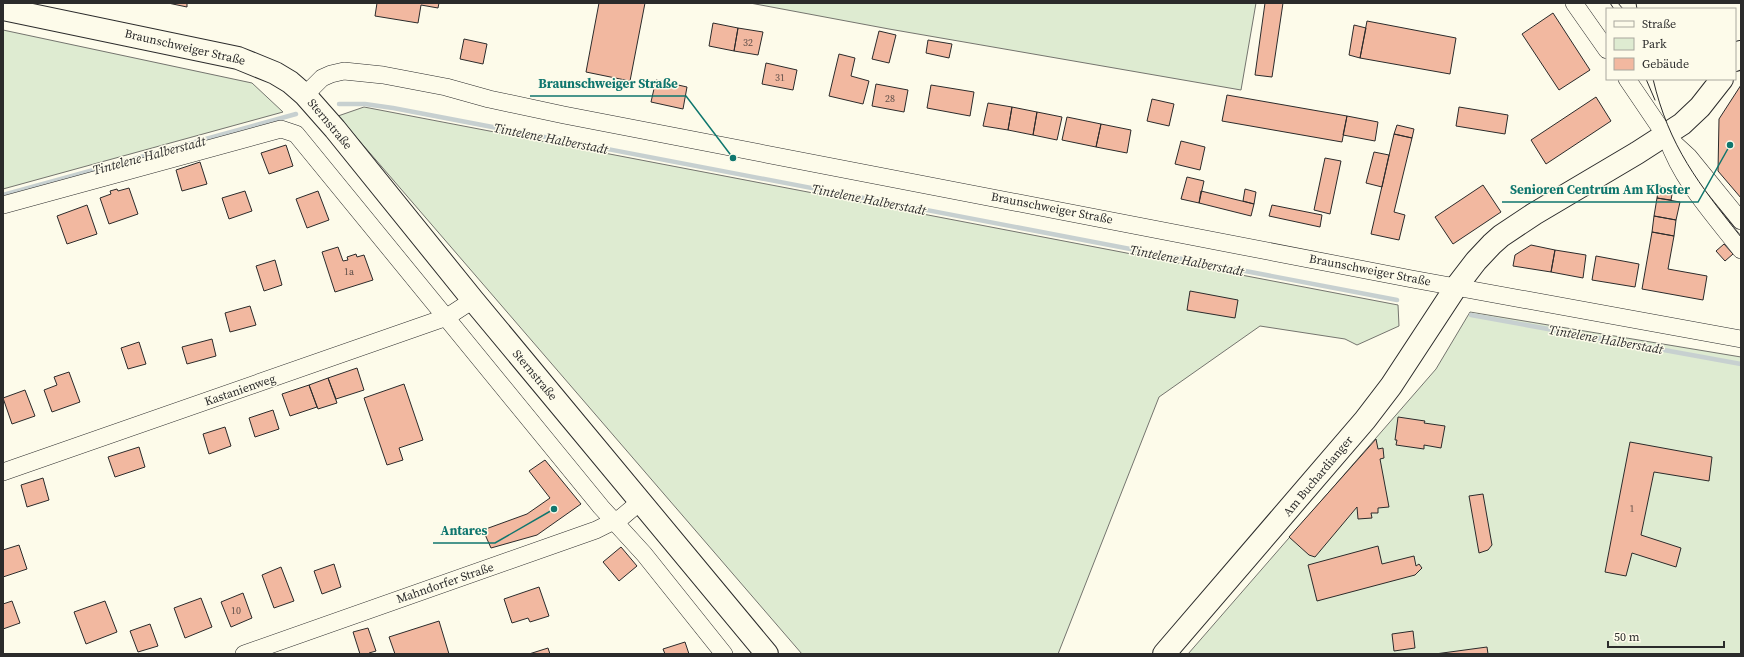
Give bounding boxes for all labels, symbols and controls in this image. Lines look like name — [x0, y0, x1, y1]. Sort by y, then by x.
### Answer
legend — [1606, 8, 1736, 80]
text: Straße — [1642, 16, 1676, 32]
street label: Braunschweiger Straße — [123, 25, 247, 69]
house number: 32 — [743, 36, 753, 49]
text: Park — [1642, 36, 1667, 52]
text: Gebäude — [1642, 56, 1689, 72]
callout: Braunschweiger Straße — [530, 71, 686, 96]
house number: 31 — [775, 71, 785, 84]
text: Braunschweiger Straße — [538, 75, 678, 92]
house number: 28 — [885, 92, 895, 105]
street label: Sternstraße — [304, 95, 356, 153]
water label: Tintelene Halberstadt — [492, 119, 610, 158]
water label: Tintelene Halberstadt — [91, 132, 208, 179]
callout: Senioren Centrum Am Kloster — [1502, 177, 1698, 202]
water label: Tintelene Halberstadt — [810, 180, 928, 219]
text: Senioren Centrum Am Kloster — [1510, 181, 1691, 198]
street label: Braunschweiger Straße — [990, 188, 1114, 228]
water label: Tintelene Halberstadt — [1128, 241, 1246, 280]
street label: Braunschweiger Straße — [1308, 250, 1432, 290]
house number: 1a — [344, 265, 355, 278]
water label: Tintelene Halberstadt — [1547, 321, 1665, 358]
street label: Sternstraße — [509, 346, 561, 404]
street label: Kastanienweg — [202, 370, 278, 410]
street label: Am Buchardianger — [1280, 432, 1356, 520]
house number: 1 — [1630, 502, 1635, 515]
callout: Antares — [433, 518, 495, 543]
text: Antares — [441, 522, 487, 539]
street label: Mahndorfer Straße — [394, 559, 496, 607]
house number: 10 — [231, 604, 241, 617]
scale bar — [1608, 623, 1724, 649]
text: 50 m — [1614, 629, 1640, 645]

